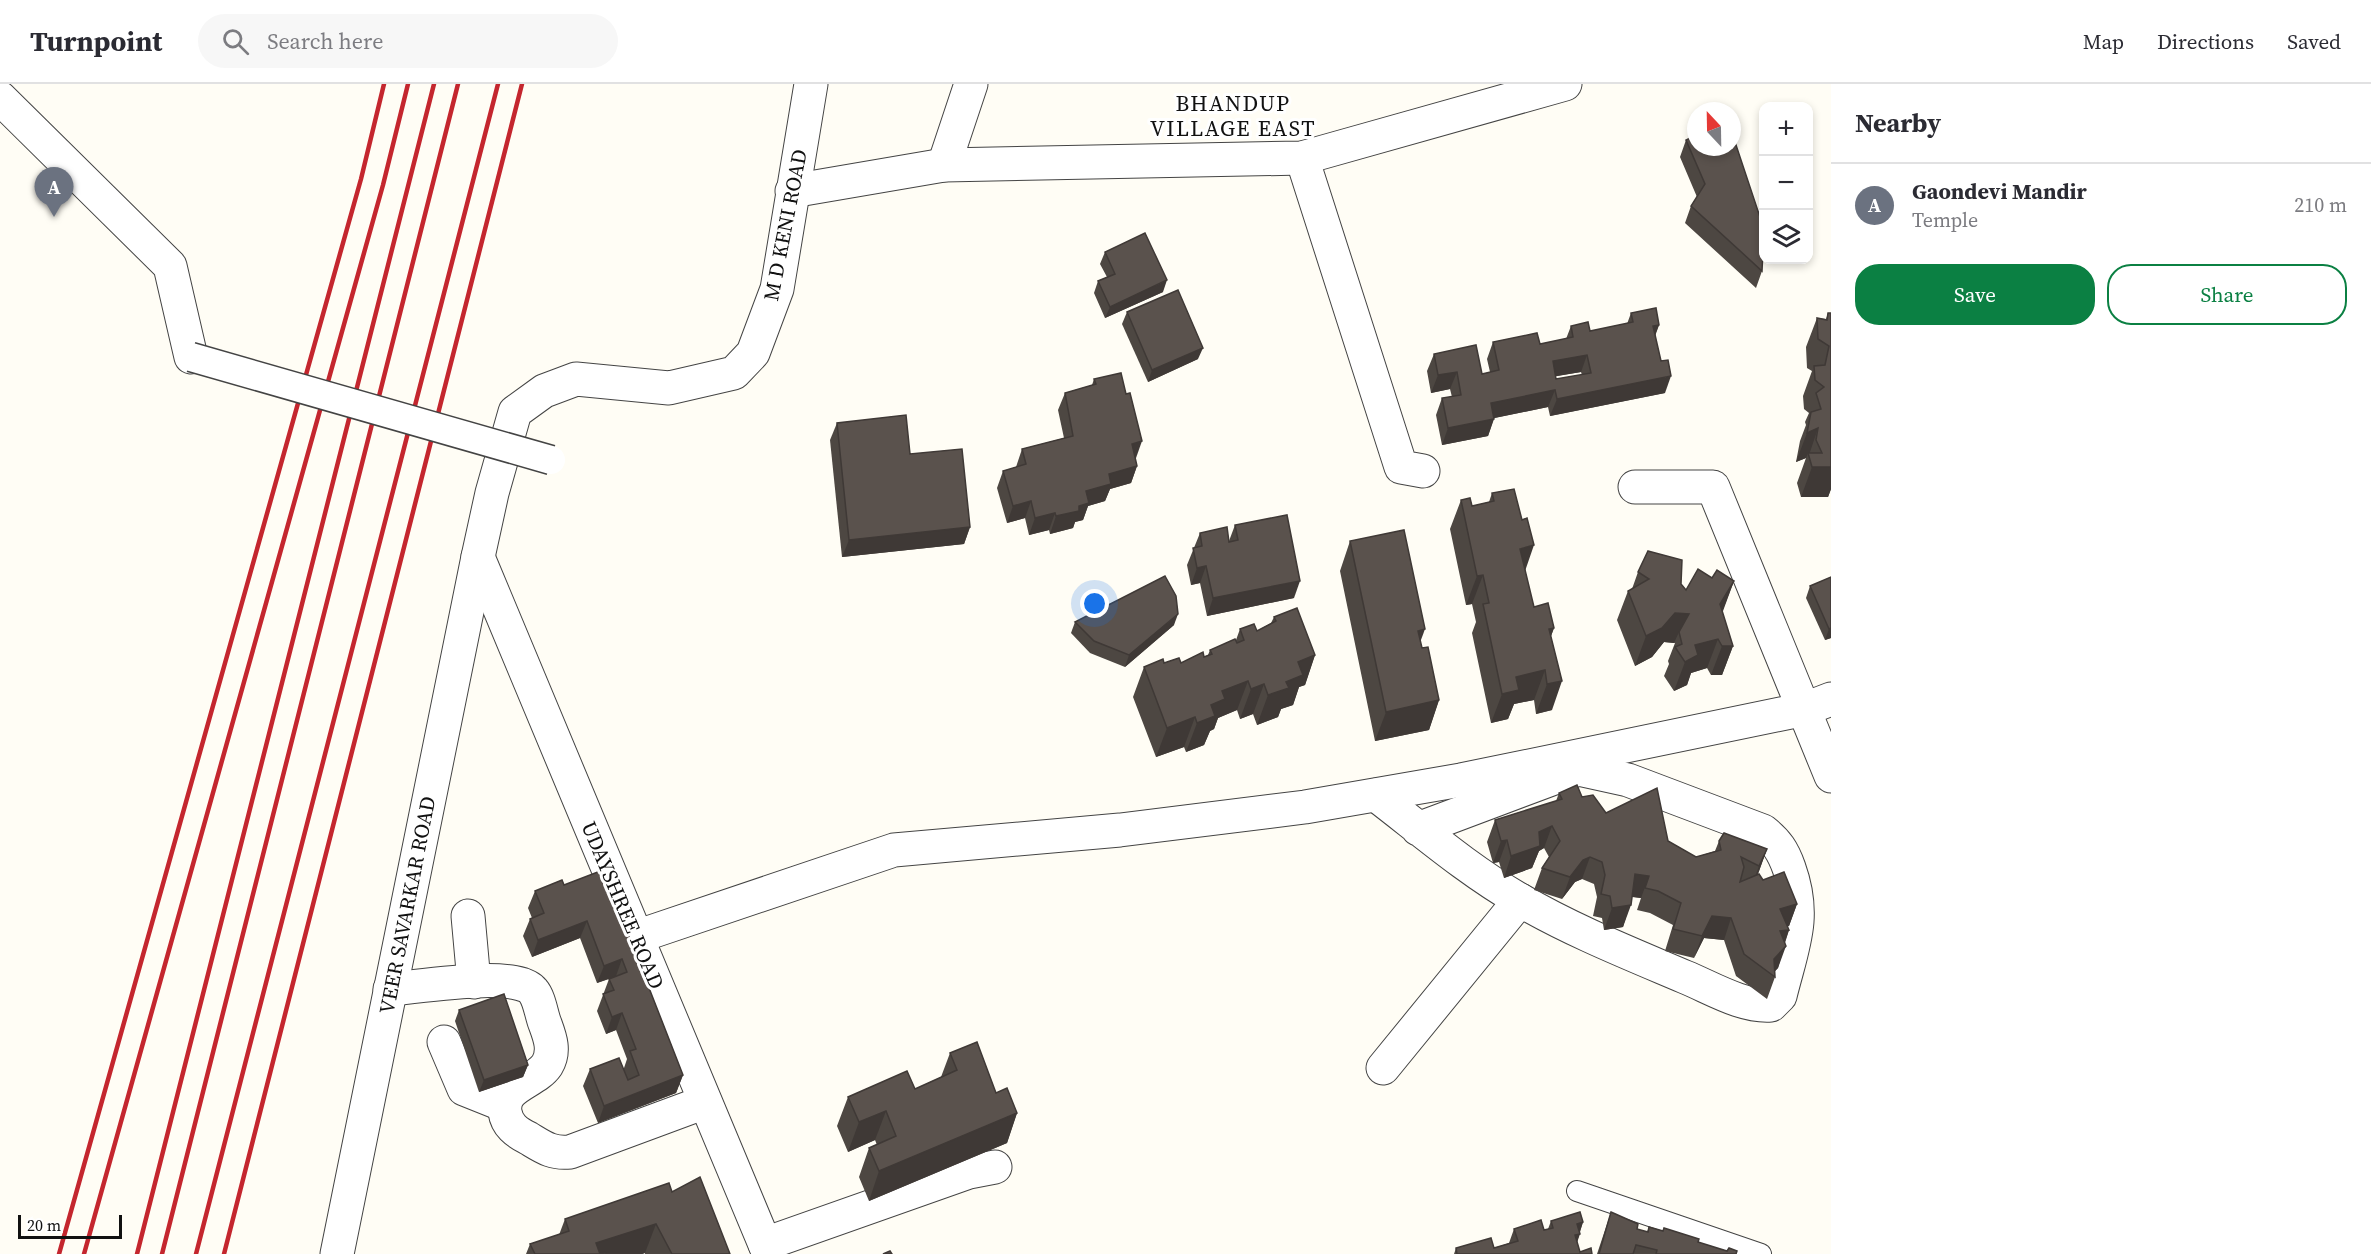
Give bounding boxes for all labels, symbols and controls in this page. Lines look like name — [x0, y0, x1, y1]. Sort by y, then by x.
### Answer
search box — [198, 14, 618, 68]
text: Turnpoint — [30, 22, 162, 60]
icon: search — [219, 25, 252, 58]
text: Search here — [267, 26, 383, 56]
text: Map — [2083, 27, 2124, 56]
text: Directions — [2157, 27, 2254, 56]
text: Saved — [2287, 27, 2341, 56]
district label: BHANDUP VILLAGE EAST — [1150, 88, 1316, 143]
north arrow — [1687, 102, 1741, 156]
map controls — [1759, 102, 1813, 264]
button: + — [1759, 102, 1813, 156]
text: Nearby — [1855, 105, 1941, 141]
street label: M D KENI ROAD — [756, 147, 814, 303]
button: − — [1759, 156, 1813, 210]
pin: A — [34, 168, 74, 217]
text: Gaondevi Mandir — [1912, 176, 2087, 206]
text: A — [1868, 191, 1881, 219]
text: 210 m — [2294, 191, 2347, 219]
text: Temple — [1912, 206, 1978, 234]
button: layers — [1759, 210, 1813, 264]
button: Save — [1855, 264, 2095, 325]
button: Share — [2107, 264, 2347, 325]
your location — [1080, 589, 1109, 618]
street label: VEER SAVARKAR ROAD — [372, 794, 442, 1016]
street label: UDAYSHREE ROAD — [575, 817, 671, 993]
scale bar — [18, 1212, 122, 1240]
text: 20 m — [27, 1214, 61, 1236]

